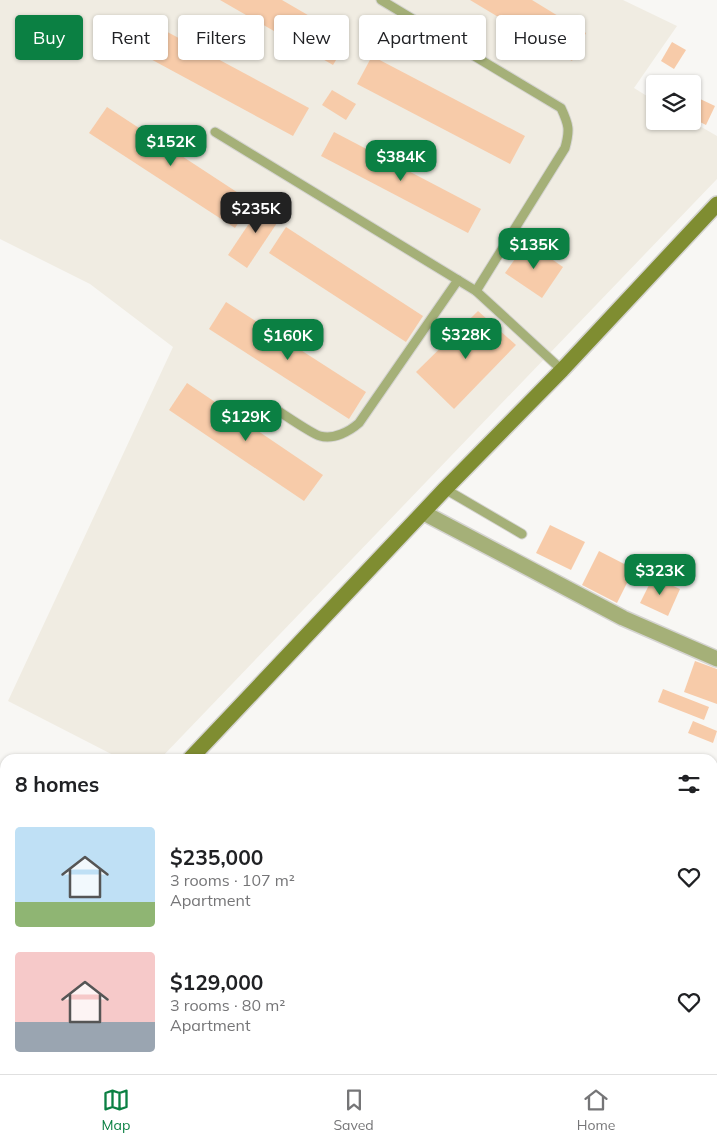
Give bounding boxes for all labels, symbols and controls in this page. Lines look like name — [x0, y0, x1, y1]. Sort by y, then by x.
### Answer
chip: Buy — [15, 15, 83, 60]
chip: Rent — [93, 15, 168, 60]
chip: Filters — [178, 15, 264, 60]
chip: New — [274, 15, 349, 60]
chip: Apartment — [359, 15, 486, 60]
chip: House — [496, 15, 585, 60]
map controls — [646, 75, 701, 130]
button: layers — [646, 75, 701, 130]
pin: $152K — [136, 124, 206, 167]
text: $152K — [146, 131, 196, 151]
pin: $384K — [366, 140, 436, 182]
text: $384K — [376, 146, 426, 166]
pin: $235K — [221, 192, 291, 234]
text: $235K — [231, 198, 281, 218]
pin: $135K — [499, 228, 569, 270]
text: $135K — [509, 234, 559, 254]
pin: $160K — [253, 318, 323, 361]
pin: $328K — [431, 318, 501, 360]
text: $328K — [441, 324, 491, 344]
text: $160K — [263, 325, 313, 345]
pin: $129K — [211, 400, 281, 442]
text: $129K — [221, 406, 271, 426]
pin: $323K — [625, 554, 695, 596]
text: $323K — [635, 560, 685, 580]
icon: filters — [675, 770, 703, 798]
text: 8 homes — [15, 771, 99, 797]
text: $235,000 — [170, 844, 263, 870]
icon: home — [55, 847, 115, 907]
icon: heart — [675, 863, 703, 891]
text: 3 rooms · 107 m² — [170, 870, 295, 890]
text: Apartment — [170, 890, 251, 910]
text: $129,000 — [170, 969, 263, 995]
icon: home — [55, 972, 115, 1032]
icon: heart — [675, 988, 703, 1016]
text: 3 rooms · 80 m² — [170, 995, 285, 1015]
text: Apartment — [170, 1015, 251, 1035]
tab: Map — [102, 1086, 130, 1134]
tab: Saved — [333, 1086, 374, 1134]
tab: Home — [577, 1086, 615, 1134]

